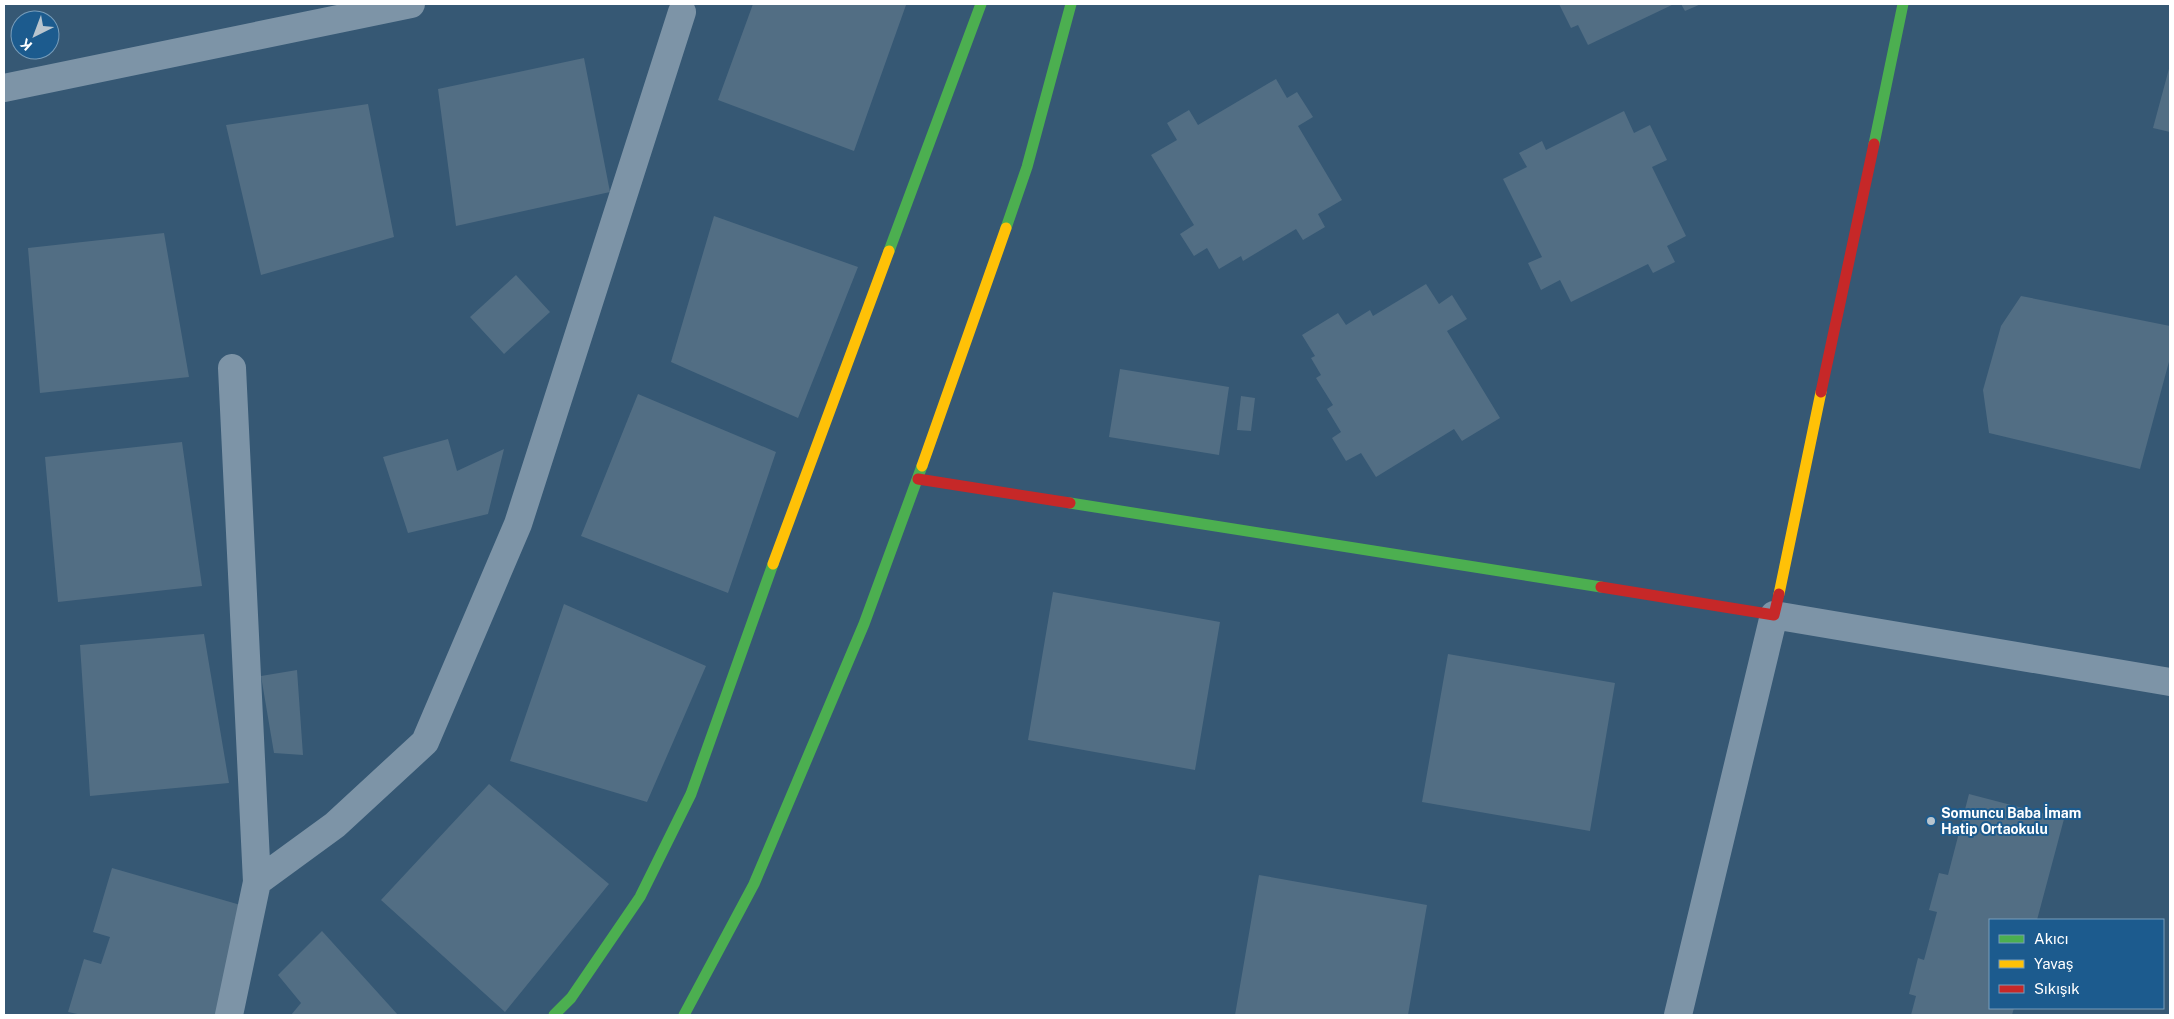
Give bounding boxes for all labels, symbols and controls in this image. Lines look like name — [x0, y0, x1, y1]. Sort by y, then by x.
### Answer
north arrow — [10, 10, 60, 60]
text: K — [17, 35, 35, 54]
place label: Somuncu Baba İmam Hatip Ortaokulu — [1941, 804, 2081, 837]
marker: Somuncu Baba İmam Hatip Ortaokulu — [1925, 815, 1937, 827]
legend — [1989, 919, 2164, 1009]
text: Akıcı — [2034, 930, 2068, 947]
text: Yavaş — [2034, 955, 2073, 972]
text: Sıkışık — [2034, 980, 2080, 997]

